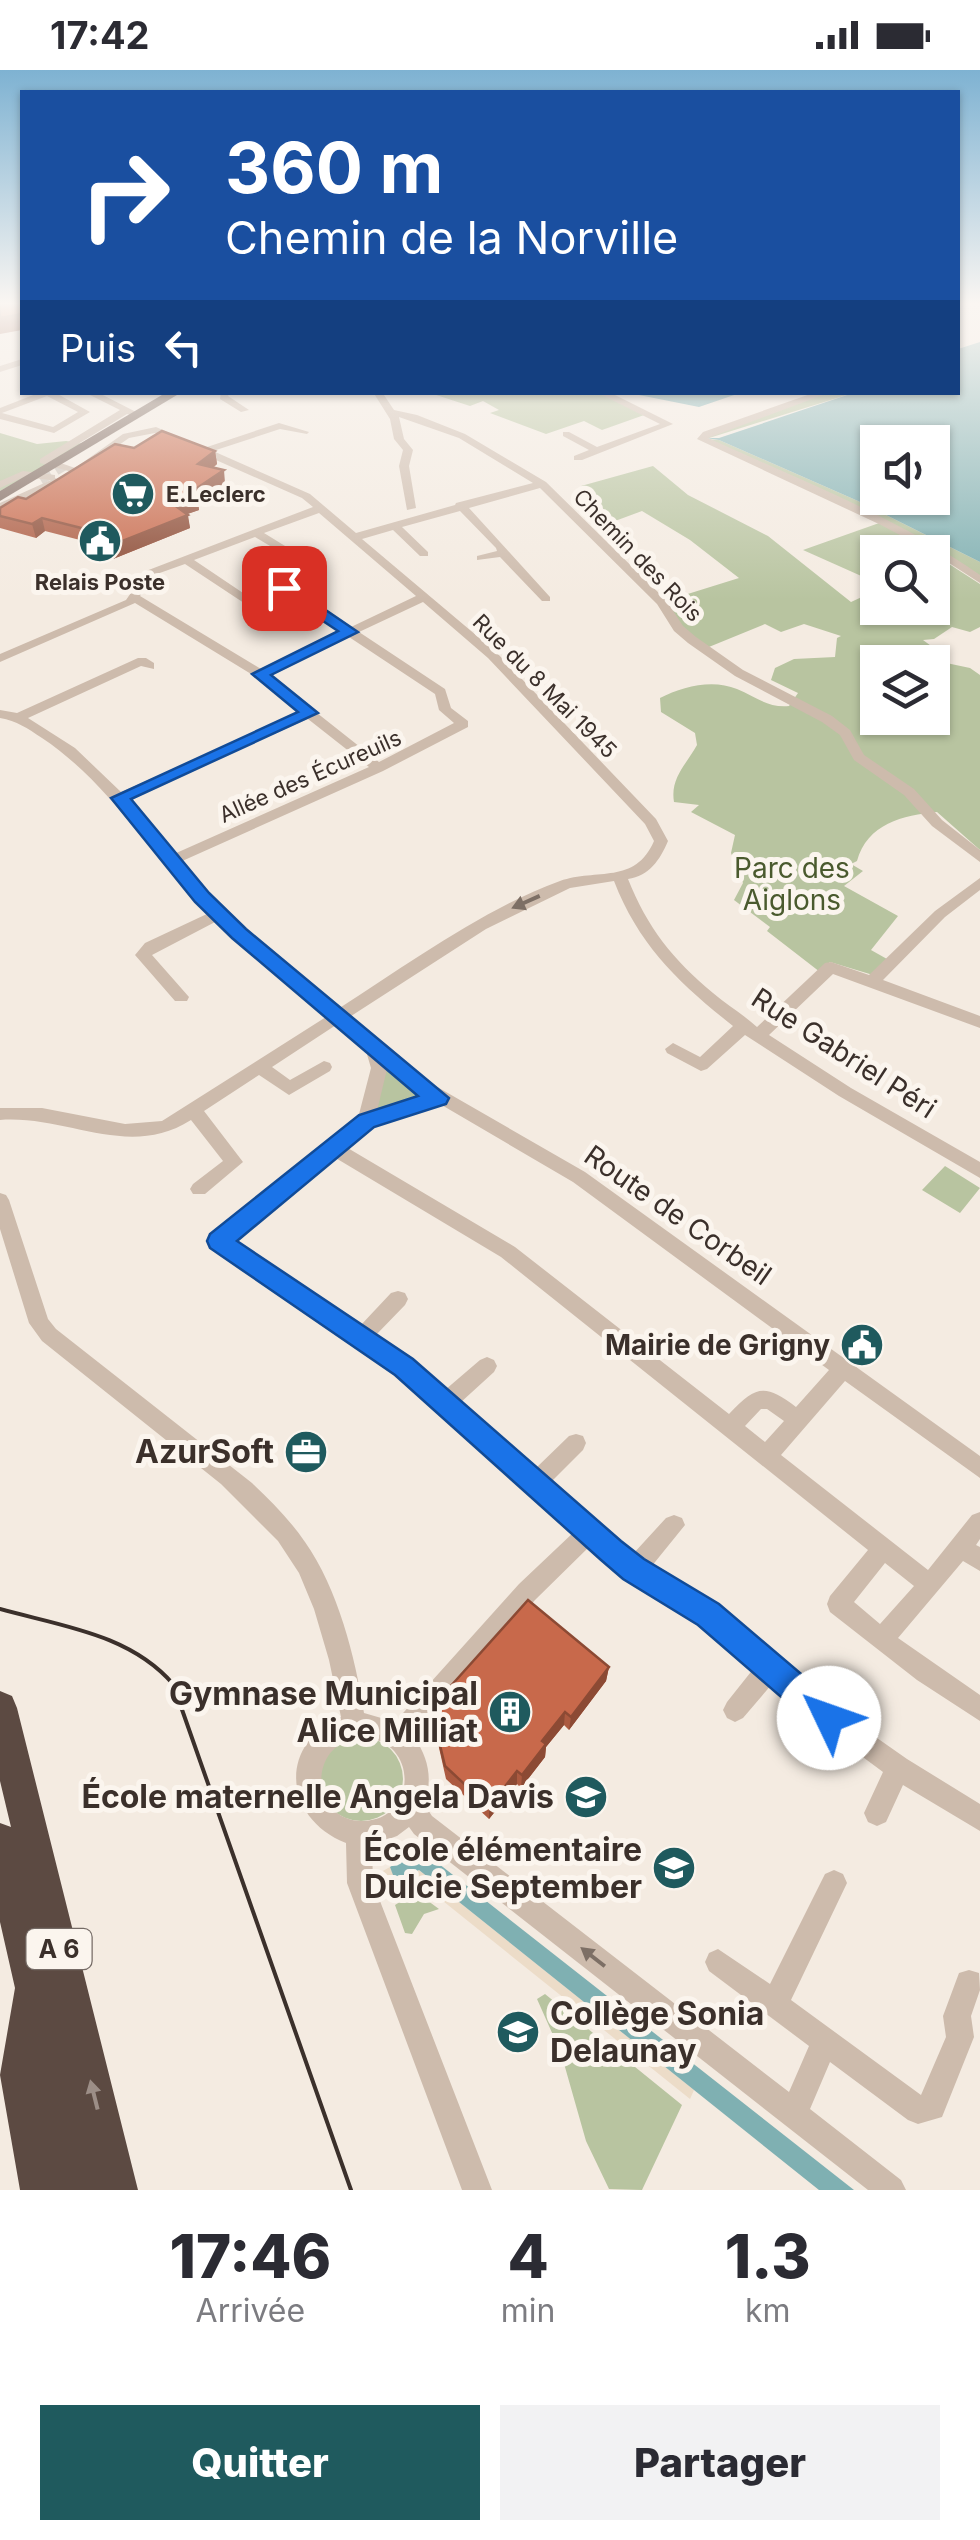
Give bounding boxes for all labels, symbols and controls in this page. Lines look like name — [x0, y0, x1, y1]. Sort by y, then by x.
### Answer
text: 17:42 — [50, 12, 150, 58]
text: 360 m — [225, 125, 443, 210]
icon: right — [60, 130, 190, 260]
text: Chemin de la Norville — [225, 210, 678, 265]
icon: left — [156, 320, 211, 375]
text: Puis — [60, 325, 136, 371]
map controls — [860, 425, 950, 735]
button: sound — [860, 425, 950, 515]
supermarket icon: E.Leclerc — [110, 471, 156, 517]
place label: E.Leclerc — [166, 481, 266, 507]
street label: Chemin des Rois — [568, 483, 708, 627]
public building icon: Relais Poste — [77, 518, 123, 564]
button: search — [860, 535, 950, 625]
pin — [242, 546, 327, 631]
icon: arrive — [257, 561, 312, 616]
place label: Relais Poste — [35, 569, 165, 595]
street label: Rue du 8 Mai 1945 — [468, 609, 622, 763]
button: layers — [860, 645, 950, 735]
street label: Allée des Écureuils — [215, 724, 405, 828]
park label: Parc des Aiglons — [734, 851, 850, 917]
one-way arrow — [511, 893, 540, 910]
street label: Rue Gabriel Péri — [745, 981, 943, 1125]
street label: Route de Corbeil — [578, 1138, 778, 1292]
public building icon: Mairie de Grigny — [839, 1322, 885, 1368]
place label: Mairie de Grigny — [605, 1328, 830, 1362]
office icon: AzurSoft — [283, 1429, 329, 1475]
place label: AzurSoft — [135, 1432, 274, 1471]
position arrow — [777, 1666, 881, 1770]
place label: Gymnase Municipal Alice Milliat — [169, 1674, 478, 1750]
building icon: Gymnase Municipal Alice Milliat — [487, 1689, 533, 1735]
school or university icon: École maternelle Angela Davis — [563, 1774, 609, 1820]
place label: École maternelle Angela Davis — [81, 1777, 554, 1816]
place label: École élémentaire Dulcie September — [363, 1830, 642, 1906]
school or university icon: École élémentaire Dulcie September — [651, 1845, 697, 1891]
road number: A 6 — [27, 1929, 92, 1969]
one-way arrow — [581, 1947, 607, 1968]
place label: Collège Sonia Delaunay — [550, 1994, 764, 2070]
school or university icon: Collège Sonia Delaunay — [495, 2009, 541, 2055]
one-way arrow — [86, 2079, 101, 2110]
text: 17:46 — [169, 2220, 331, 2292]
text: 4 — [507, 2220, 549, 2292]
text: 1.3 — [725, 2220, 811, 2292]
text: Arrivée — [196, 2291, 305, 2330]
text: min — [501, 2291, 555, 2330]
text: km — [745, 2291, 790, 2330]
button: Quitter — [40, 2405, 480, 2520]
button: Partager — [500, 2405, 940, 2520]

